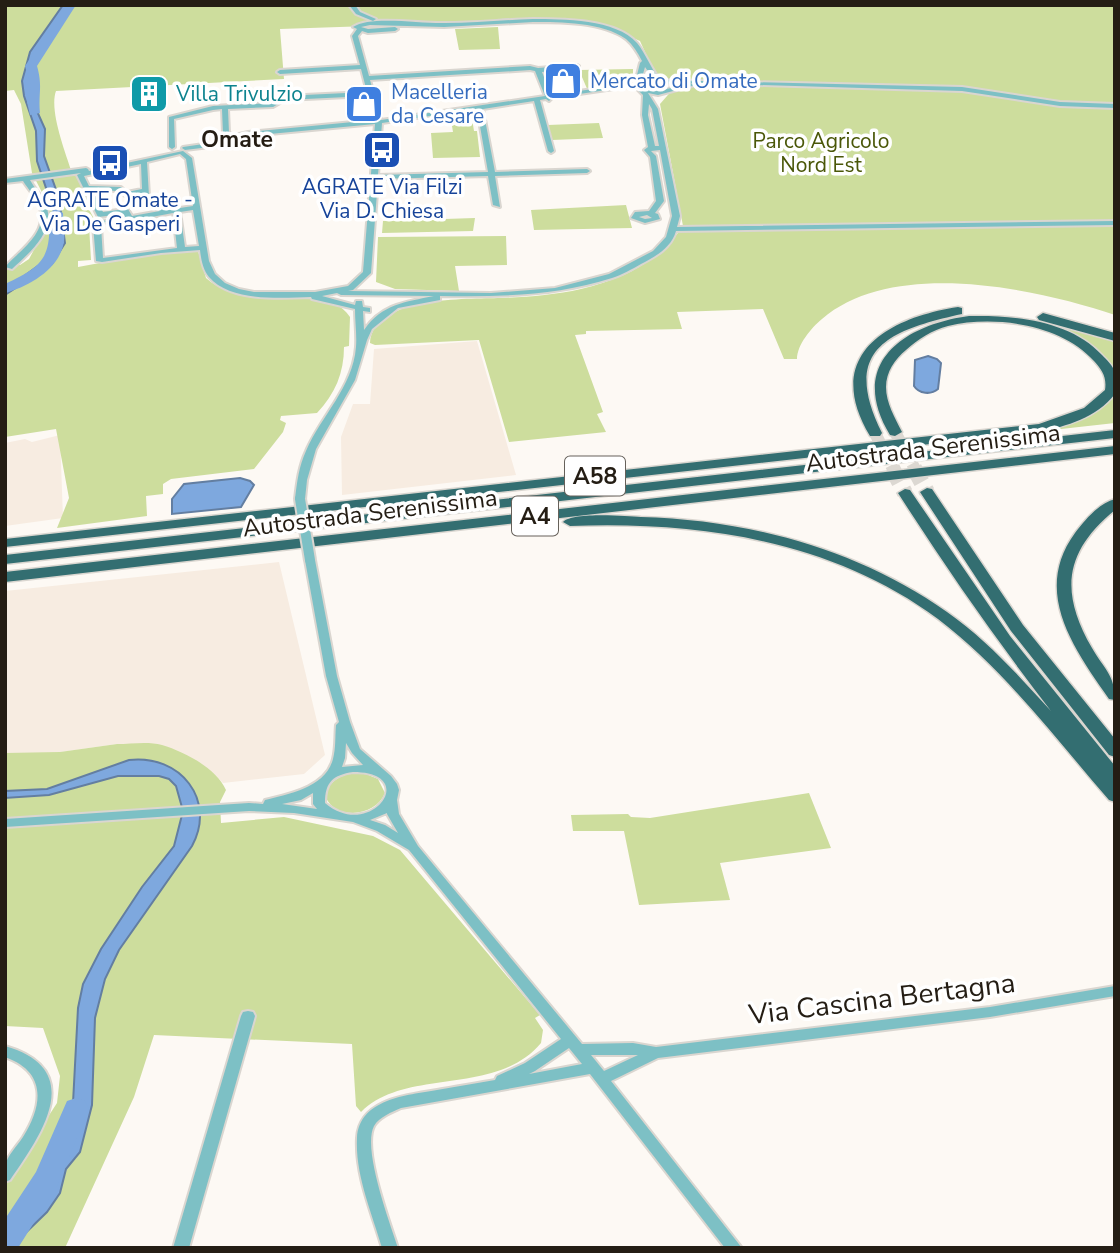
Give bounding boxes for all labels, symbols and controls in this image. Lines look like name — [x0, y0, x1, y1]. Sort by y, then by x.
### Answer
shop icon: Mercato di Omate — [542, 60, 584, 102]
place label: Mercato di Omate — [590, 67, 758, 95]
building icon: Villa Trivulzio — [128, 73, 170, 115]
place label: Macelleria da Cesare — [391, 78, 488, 130]
place label: Villa Trivulzio — [175, 80, 303, 108]
shop icon: Macelleria da Cesare — [343, 83, 385, 125]
district label: Omate — [201, 124, 273, 155]
park label: Parco Agricolo Nord Est — [753, 127, 889, 179]
bus stop icon: AGRATE Via Filzi Via D. Chiesa — [361, 129, 403, 171]
bus stop icon: AGRATE Omate - Via De Gasperi — [89, 142, 131, 184]
place label: AGRATE Via Filzi Via D. Chiesa — [301, 173, 463, 225]
place label: AGRATE Omate - Via De Gasperi — [27, 186, 193, 238]
street label: Autostrada Serenissima — [804, 416, 1062, 480]
road number: A58 — [565, 456, 625, 496]
street label: Autostrada Serenissima — [241, 481, 499, 545]
road number: A4 — [512, 496, 558, 536]
street label: Via Cascina Bertagna — [746, 964, 1017, 1034]

